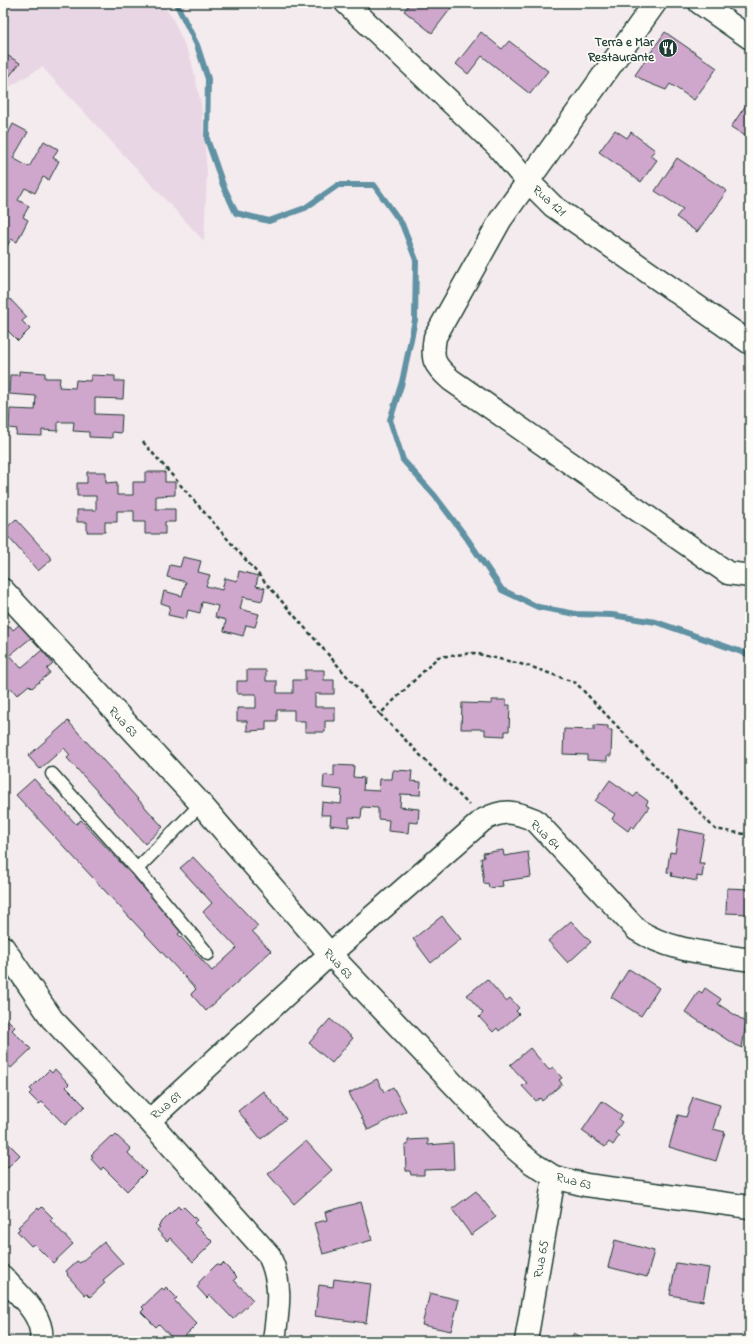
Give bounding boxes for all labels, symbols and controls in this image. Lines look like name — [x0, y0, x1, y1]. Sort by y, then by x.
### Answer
place label: Terra e Mar Restaurante — [587, 33, 655, 67]
restaurant icon: Terra e Mar Restaurante — [657, 37, 679, 59]
street label: Rua 121 — [528, 181, 570, 221]
street label: Rua 63 — [104, 702, 142, 742]
street label: Rua 64 — [525, 816, 565, 855]
street label: Rua 63 — [319, 944, 357, 984]
street label: Rua 69 — [147, 1088, 185, 1125]
street label: Rua 63 — [554, 1168, 593, 1195]
street label: Rua 65 — [529, 1238, 554, 1280]

